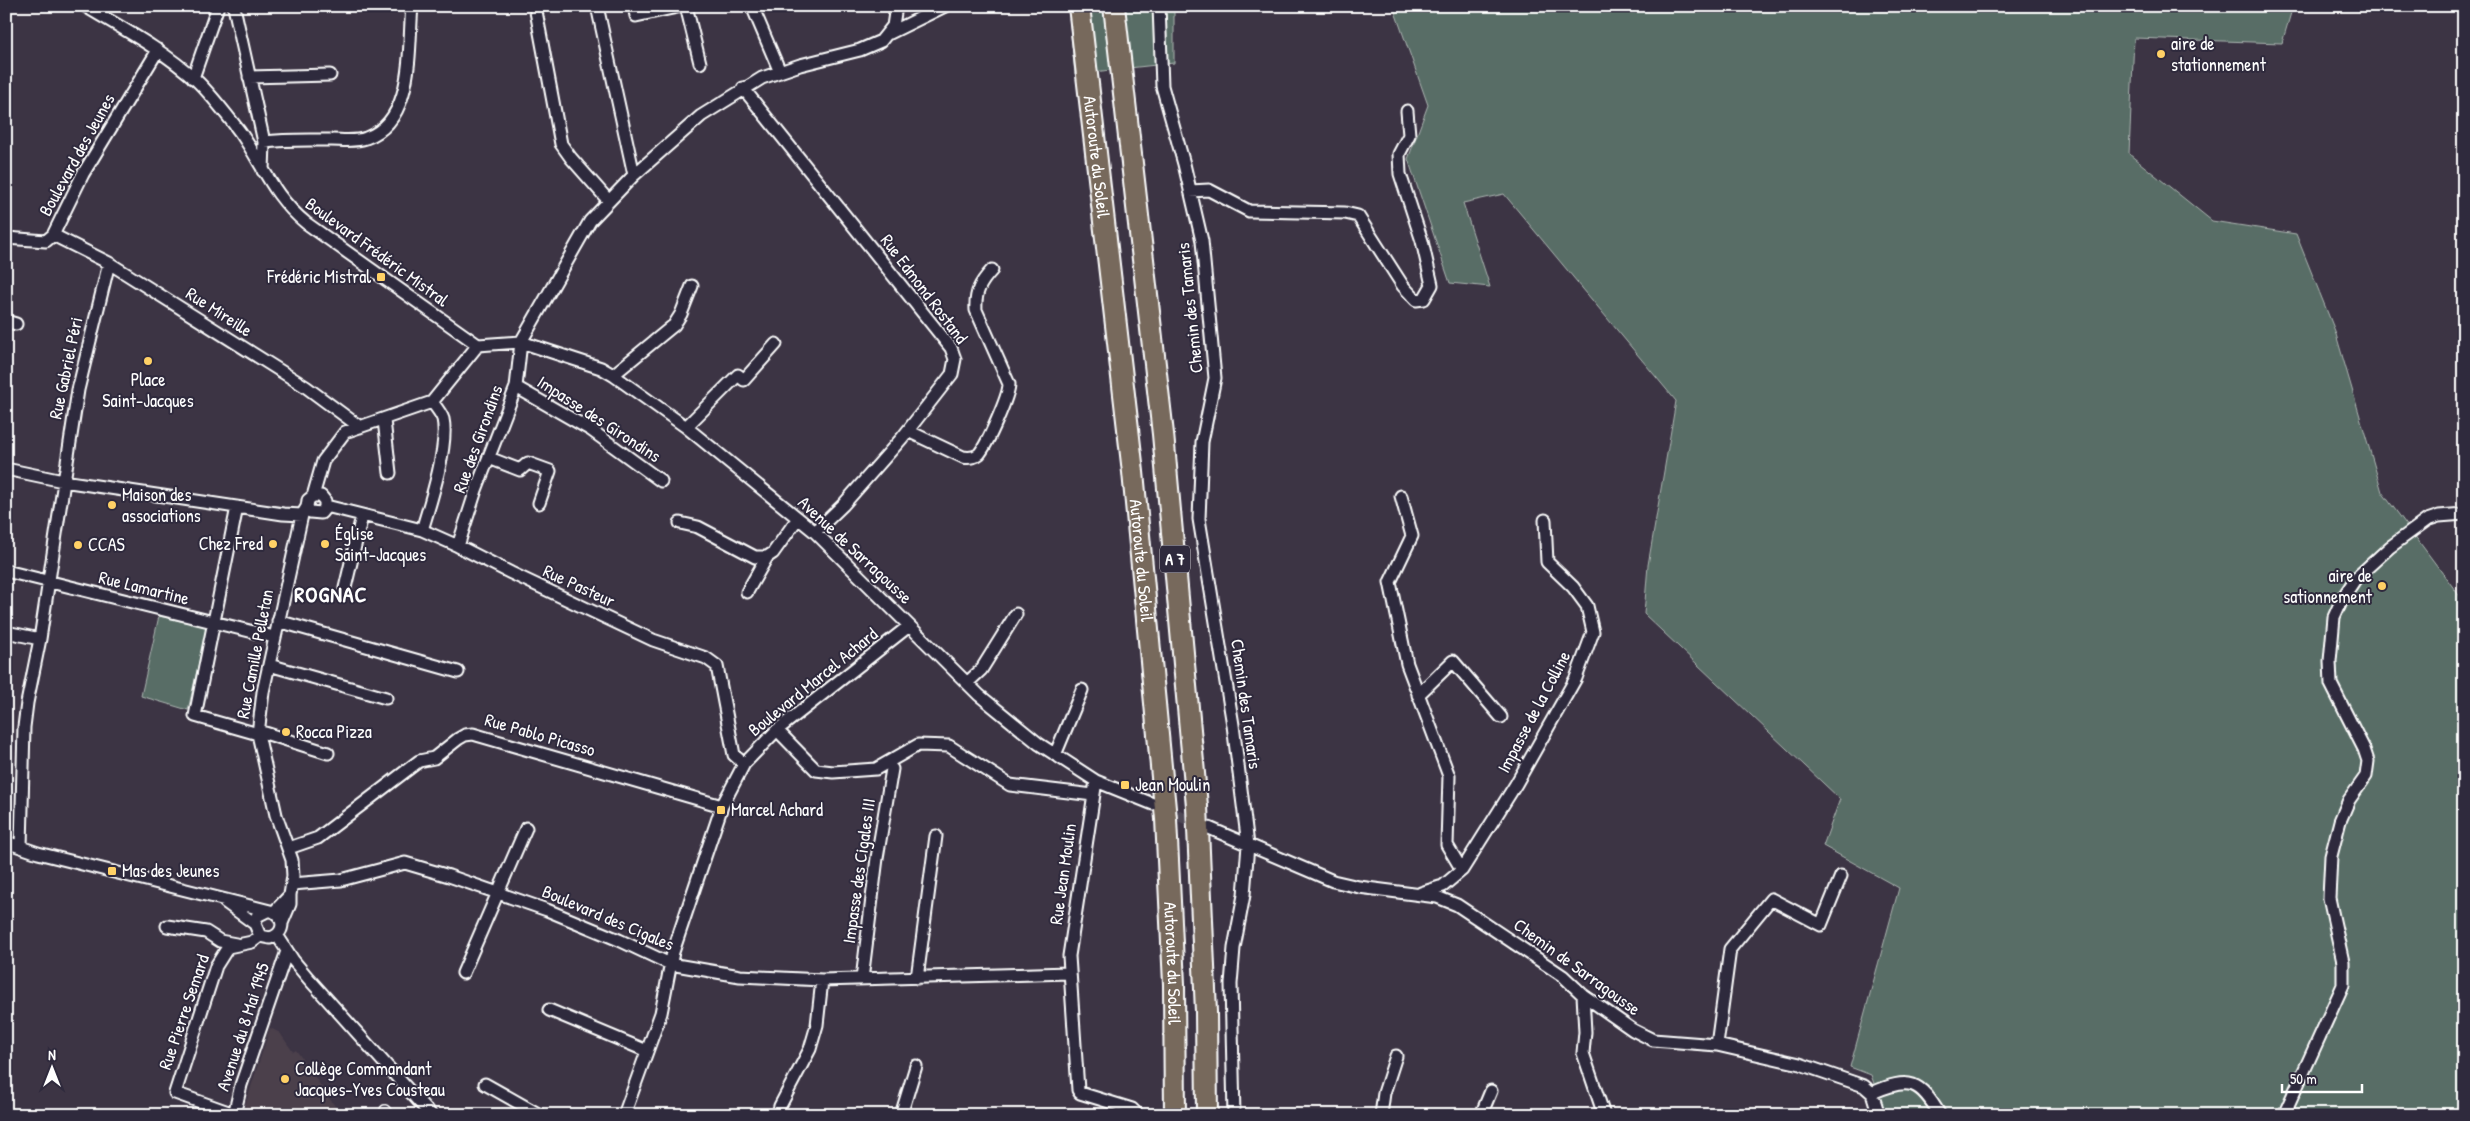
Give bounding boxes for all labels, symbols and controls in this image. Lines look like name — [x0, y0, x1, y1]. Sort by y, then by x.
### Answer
place label: aire de stationnement — [2171, 31, 2267, 77]
marker: aire de stationnement — [2155, 48, 2167, 60]
street label: Boulevard des Jeunes — [33, 89, 121, 220]
street label: Autoroute du Soleil — [1077, 94, 1117, 220]
street label: Boulevard Frédéric Mistral — [301, 193, 453, 311]
street label: Rue Edmond Rostand — [875, 229, 974, 349]
street label: Chemin des Tamaris — [1170, 242, 1209, 375]
place label: Frédéric Mistral — [267, 266, 371, 288]
marker: Frédéric Mistral — [375, 271, 387, 283]
street label: Rue Mireille — [181, 281, 257, 342]
street label: Rue Gabriel Péri — [43, 315, 89, 421]
marker: Place Saint-Jacques — [142, 355, 154, 367]
place label: Place Saint-Jacques — [102, 367, 194, 413]
street label: Impasse des Girondins — [533, 369, 666, 468]
street label: Rue des Girondins — [446, 381, 509, 496]
place label: Maison des associations — [122, 482, 201, 528]
street label: Avenue de Sarragousse — [793, 490, 918, 609]
street label: Autoroute du Soleil — [1124, 498, 1160, 623]
marker: Maison des associations — [106, 499, 118, 511]
place label: Église Saint-Jacques — [335, 521, 426, 567]
place label: Chez Fred — [199, 531, 263, 556]
place label: CCAS — [88, 532, 125, 557]
marker: Chez Fred — [267, 538, 279, 550]
marker: Église Saint-Jacques — [319, 538, 331, 550]
marker: CCAS — [72, 539, 84, 551]
road number: A 7 — [1160, 546, 1190, 572]
street label: Rue Pasteur — [539, 558, 619, 613]
place label: aire de sationnement — [2283, 563, 2373, 609]
street label: Rue Lamartine — [96, 564, 192, 611]
district label: ROGNAC — [294, 579, 368, 609]
marker: aire de sationnement — [2376, 580, 2388, 592]
street label: Rue Camille Pelletan — [230, 587, 279, 721]
street label: Boulevard Marcel Achard — [743, 622, 883, 742]
street label: Chemin des Tamaris — [1225, 637, 1268, 771]
street label: Impasse de la Colline — [1491, 646, 1576, 777]
street label: Rue Pablo Picasso — [482, 707, 598, 762]
place label: Rocca Pizza — [296, 719, 372, 744]
marker: Rocca Pizza — [280, 726, 292, 738]
place label: Jean Moulin — [1135, 772, 1210, 797]
marker: Jean Moulin — [1119, 779, 1131, 791]
place label: Marcel Achard — [731, 797, 823, 822]
street label: Impasse des Cigales III — [836, 797, 881, 945]
marker: Marcel Achard — [715, 804, 727, 816]
street label: Rue Jean Moulin — [1043, 822, 1082, 926]
place label: Mas des Jeunes — [122, 858, 219, 883]
marker: Mas des Jeunes — [106, 865, 118, 877]
street label: Boulevard des Cigales — [538, 878, 678, 957]
street label: Autoroute du Soleil — [1158, 901, 1187, 1025]
street label: Chemin de Sarragousse — [1509, 912, 1646, 1021]
street label: Rue Pierre Semard — [152, 951, 215, 1073]
street label: Avenue du 8 Mai 1945 — [210, 959, 275, 1094]
north arrow — [28, 1044, 78, 1094]
text: N — [48, 1045, 56, 1064]
place label: Collège Commandant Jacques-Yves Cousteau — [295, 1056, 445, 1102]
scale bar — [2282, 1061, 2362, 1093]
text: 50 m — [2290, 1068, 2317, 1089]
marker: Collège Commandant Jacques-Yves Cousteau — [279, 1073, 291, 1085]

